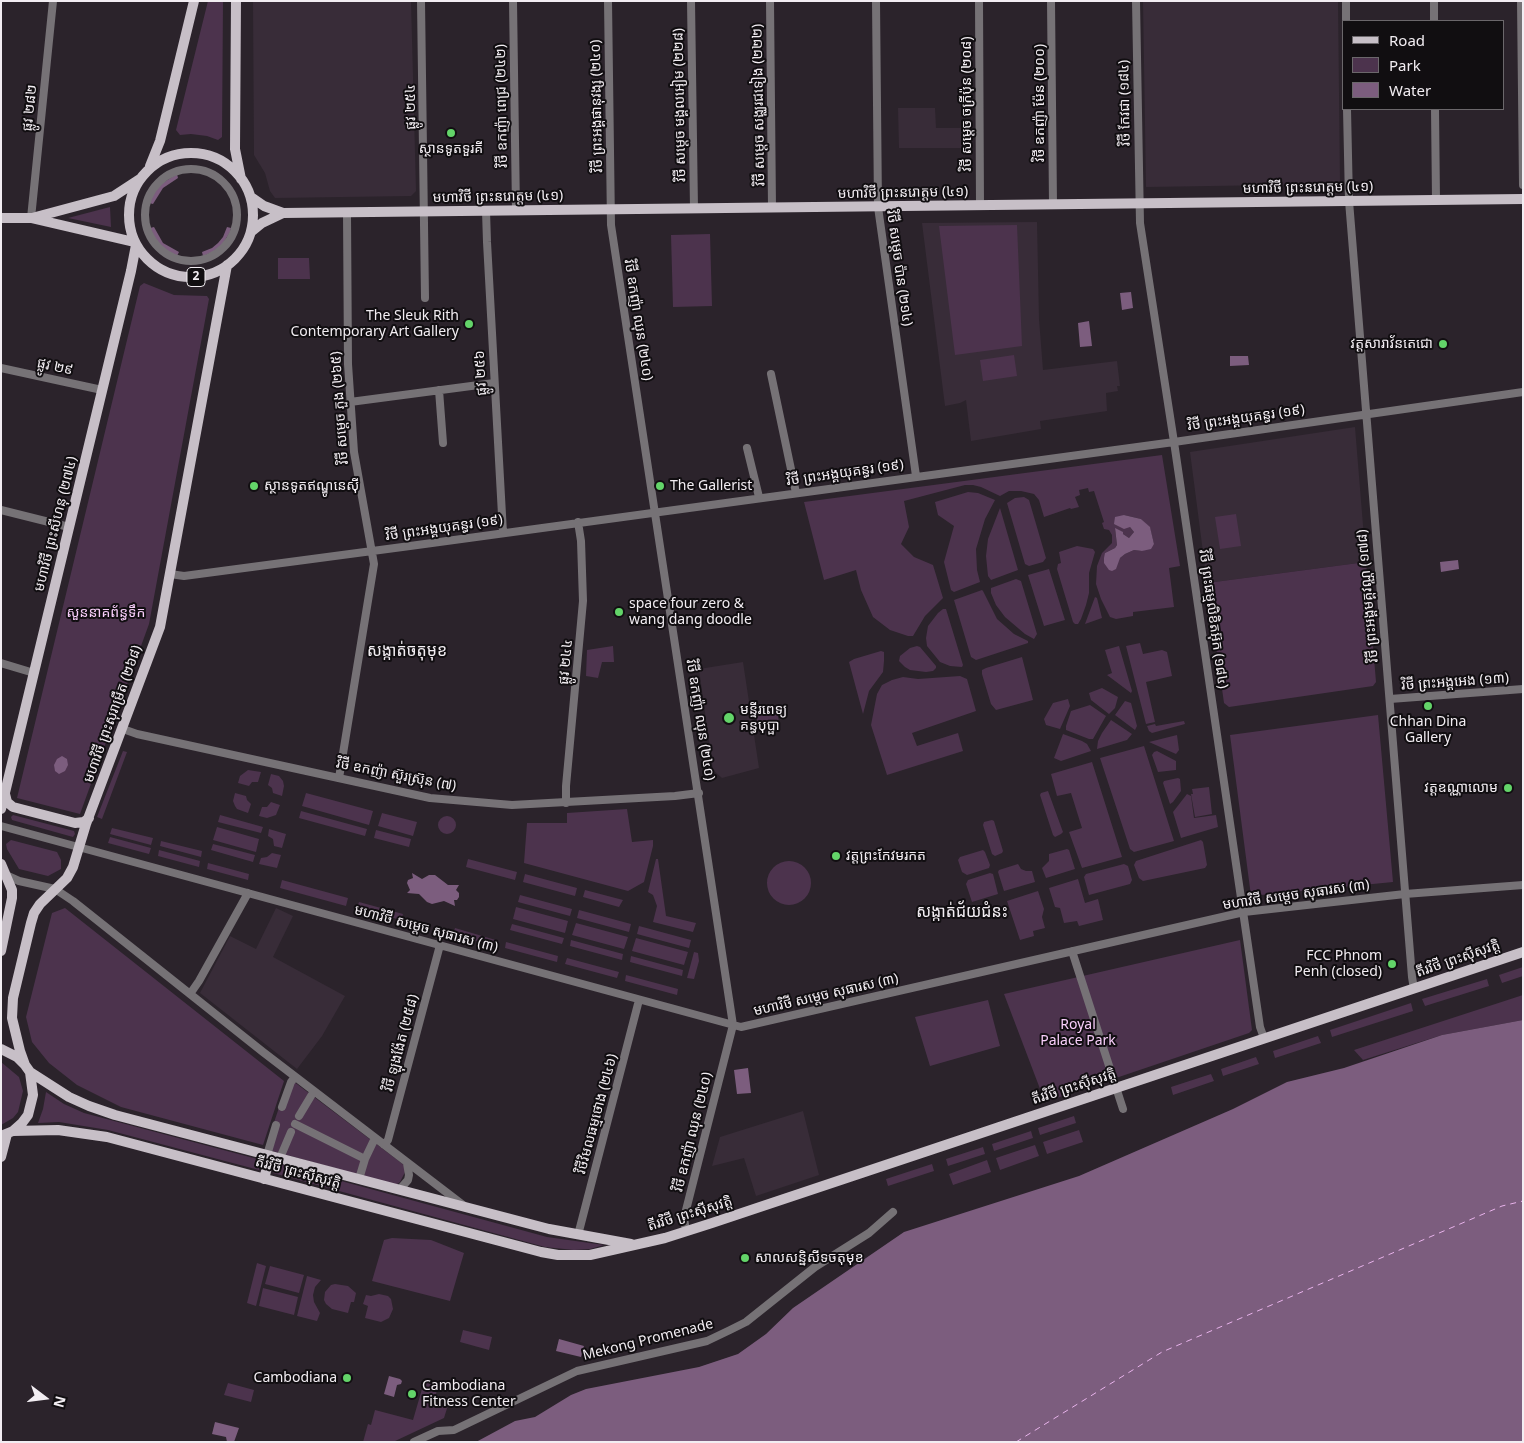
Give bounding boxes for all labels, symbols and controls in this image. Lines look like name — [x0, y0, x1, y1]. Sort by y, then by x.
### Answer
legend — [1342, 20, 1504, 110]
street label: វិថី សម្តេច សង្ឈរជទៀង (២២២) — [749, 24, 769, 186]
street label: វិថី សម្តេច មង្គលអៀម (២២៨) — [670, 28, 690, 182]
text: Road — [1389, 30, 1425, 50]
street label: វិថី សម្តេច ចក្រីប៉ុន (២០៨) — [959, 37, 975, 171]
street label: វិថី ព្រះអង្គផានុវង្ស (២៤០) — [587, 39, 607, 173]
street label: វិថី ឧកញ៉ា ពេជ្រ (២៤២) — [493, 44, 511, 168]
street label: វិថី ឧកញ៉ា ម៉ែន (២០០) — [1032, 44, 1048, 162]
text: Park — [1389, 55, 1421, 75]
street label: វិថី កែវជា (១៨៤) — [1116, 60, 1134, 146]
text: Water — [1389, 80, 1431, 100]
street label: ផ្លូវ ២៨២ — [19, 84, 41, 132]
street label: ផ្លូវ ២៥៤ — [402, 84, 420, 130]
marker: ស្ថានទូតទួរគី — [445, 127, 457, 139]
place label: ស្ថានទូតទួរគី — [419, 141, 483, 157]
street label: មហាវិថី ព្រះនរោត្តម (៤១) — [1243, 178, 1373, 198]
street label: មហាវិថី ព្រះនរោត្តម (៤១) — [838, 183, 968, 203]
street label: មហាវិថី ព្រះនរោត្តម (៤១) — [433, 187, 563, 207]
street label: វិថី សម្តេច ប៉ាន (២១៤) — [883, 209, 915, 327]
street label: វិថី ឧកញ៉ា ឈុន (២៤០) — [620, 258, 656, 382]
road number: 2 — [187, 268, 205, 286]
place label: The Sleuk Rith Contemporary Art Gallery — [290, 308, 459, 341]
marker: The Sleuk Rith Contemporary Art Gallery — [463, 318, 475, 330]
place label: វត្តសារាវ័នតេជោ — [1351, 336, 1433, 352]
marker: វត្តសារាវ័នតេជោ — [1437, 338, 1449, 350]
street label: ផ្លូវ ២៥៦ — [471, 350, 491, 396]
street label: វិថី សម្តេច ភួង (២៦៥) — [328, 351, 352, 465]
street label: ផ្លូវ ២៩ — [35, 355, 75, 379]
street label: វិថី ព្រះអង្គយុគន្ធរ (១៩) — [1186, 401, 1306, 435]
street label: មហាវិថី ព្រះសីហនុ (២៧៤) — [31, 455, 81, 593]
street label: វិថី ព្រះអង្គយុគន្ធរ (១៩) — [785, 456, 905, 490]
place label: ស្ថានទូតឥណ្ឌូនេស៊ី — [264, 478, 359, 494]
place label: The Gallerist — [670, 478, 752, 494]
marker: ស្ថានទូតឥណ្ឌូនេស៊ី — [248, 480, 260, 492]
marker: The Gallerist — [654, 480, 666, 492]
street label: វិថី ព្រះអង្គយុគន្ធរ (១៩) — [384, 511, 504, 545]
street label: វិថី ព្រះអង្គមគ្គវណ្ណ (១៧៨) — [1354, 529, 1382, 663]
street label: វិថី ព្រះធម្មលិខិតអ៊ុក (១៨៤) — [1195, 548, 1231, 690]
place label: space four zero & wang dang doodle — [629, 596, 752, 628]
park label: សួននាគព័ន្ធទឹក — [67, 605, 145, 621]
marker: space four zero & wang dang doodle — [613, 606, 625, 618]
street label: ផ្លូវ ២៤៤ — [556, 639, 576, 685]
district label: សង្កាត់ចតុមុខ — [367, 641, 447, 661]
street label: មហាវិថី ព្រះសុរាម្រឹត (២៦៨) — [80, 643, 146, 785]
street label: វិថី ឧកញ៉ា ឈុន (២៤០) — [682, 658, 718, 782]
street label: វិថី ព្រះអង្គអេង (១៣) — [1401, 670, 1509, 694]
marker: Chhan Dina Gallery — [1422, 700, 1434, 712]
place label: មន្ទីរពេទ្យ គន្ធបុប្ផា — [740, 702, 787, 734]
marker: មន្ទីរពេទ្យ គន្ធបុប្ផា — [722, 711, 736, 725]
place label: Chhan Dina Gallery — [1390, 714, 1466, 746]
street label: វិថី ឧកញ៉ា ស៊ួរស៊្រុន (៧) — [335, 755, 457, 795]
place label: វត្តឧណ្ណាលោម — [1424, 780, 1498, 796]
marker: វត្តឧណ្ណាលោម — [1502, 782, 1514, 794]
place label: វត្តព្រះកែវមរកត — [846, 848, 926, 864]
marker: វត្តព្រះកែវមរកត — [830, 850, 842, 862]
street label: មហាវិថី សម្តេច សុធារស (៣) — [1221, 876, 1371, 914]
street label: មហាវិថី សម្តេច សុធារស (៣) — [352, 902, 500, 956]
district label: សង្កាត់ជ័យជំនះ — [916, 902, 1008, 922]
street label: តីរវិថី ព្រះស៊ីសុវត្តិ — [1414, 937, 1502, 981]
place label: FCC Phnom Penh (closed) — [1294, 948, 1382, 980]
marker: FCC Phnom Penh (closed) — [1386, 958, 1398, 970]
street label: មហាវិថី សម្តេច សុធារស (៣) — [752, 970, 900, 1020]
street label: វិថី ឡុងង៉ែត (២៥៨) — [380, 993, 422, 1093]
park label: Royal Palace Park — [1040, 1017, 1116, 1050]
street label: វិថីវិមលធម្មថោង (២៤៦) — [573, 1052, 621, 1176]
street label: តីរវិថី ព្រះស៊ីសុវត្តិ — [1030, 1065, 1118, 1109]
street label: វិថី ឧកញ៉ា ឈុន (២៤០) — [670, 1070, 716, 1194]
street label: តីរវិថី ព្រះស៊ីសុវត្តិ — [253, 1154, 343, 1192]
street label: តីរវិថី ព្រះស៊ីសុវត្តិ — [646, 1193, 734, 1235]
place label: សាលសន្និសីទចតុមុខ — [755, 1250, 864, 1266]
marker: សាលសន្និសីទចតុមុខ — [739, 1252, 751, 1264]
street label: Mekong Promenade — [581, 1316, 715, 1364]
place label: Cambodiana — [254, 1370, 337, 1386]
marker: Cambodiana — [341, 1372, 353, 1384]
north arrow — [20, 1373, 70, 1423]
place label: Cambodiana Fitness Center — [422, 1378, 516, 1410]
marker: Cambodiana Fitness Center — [406, 1388, 418, 1400]
text: N — [49, 1394, 71, 1410]

